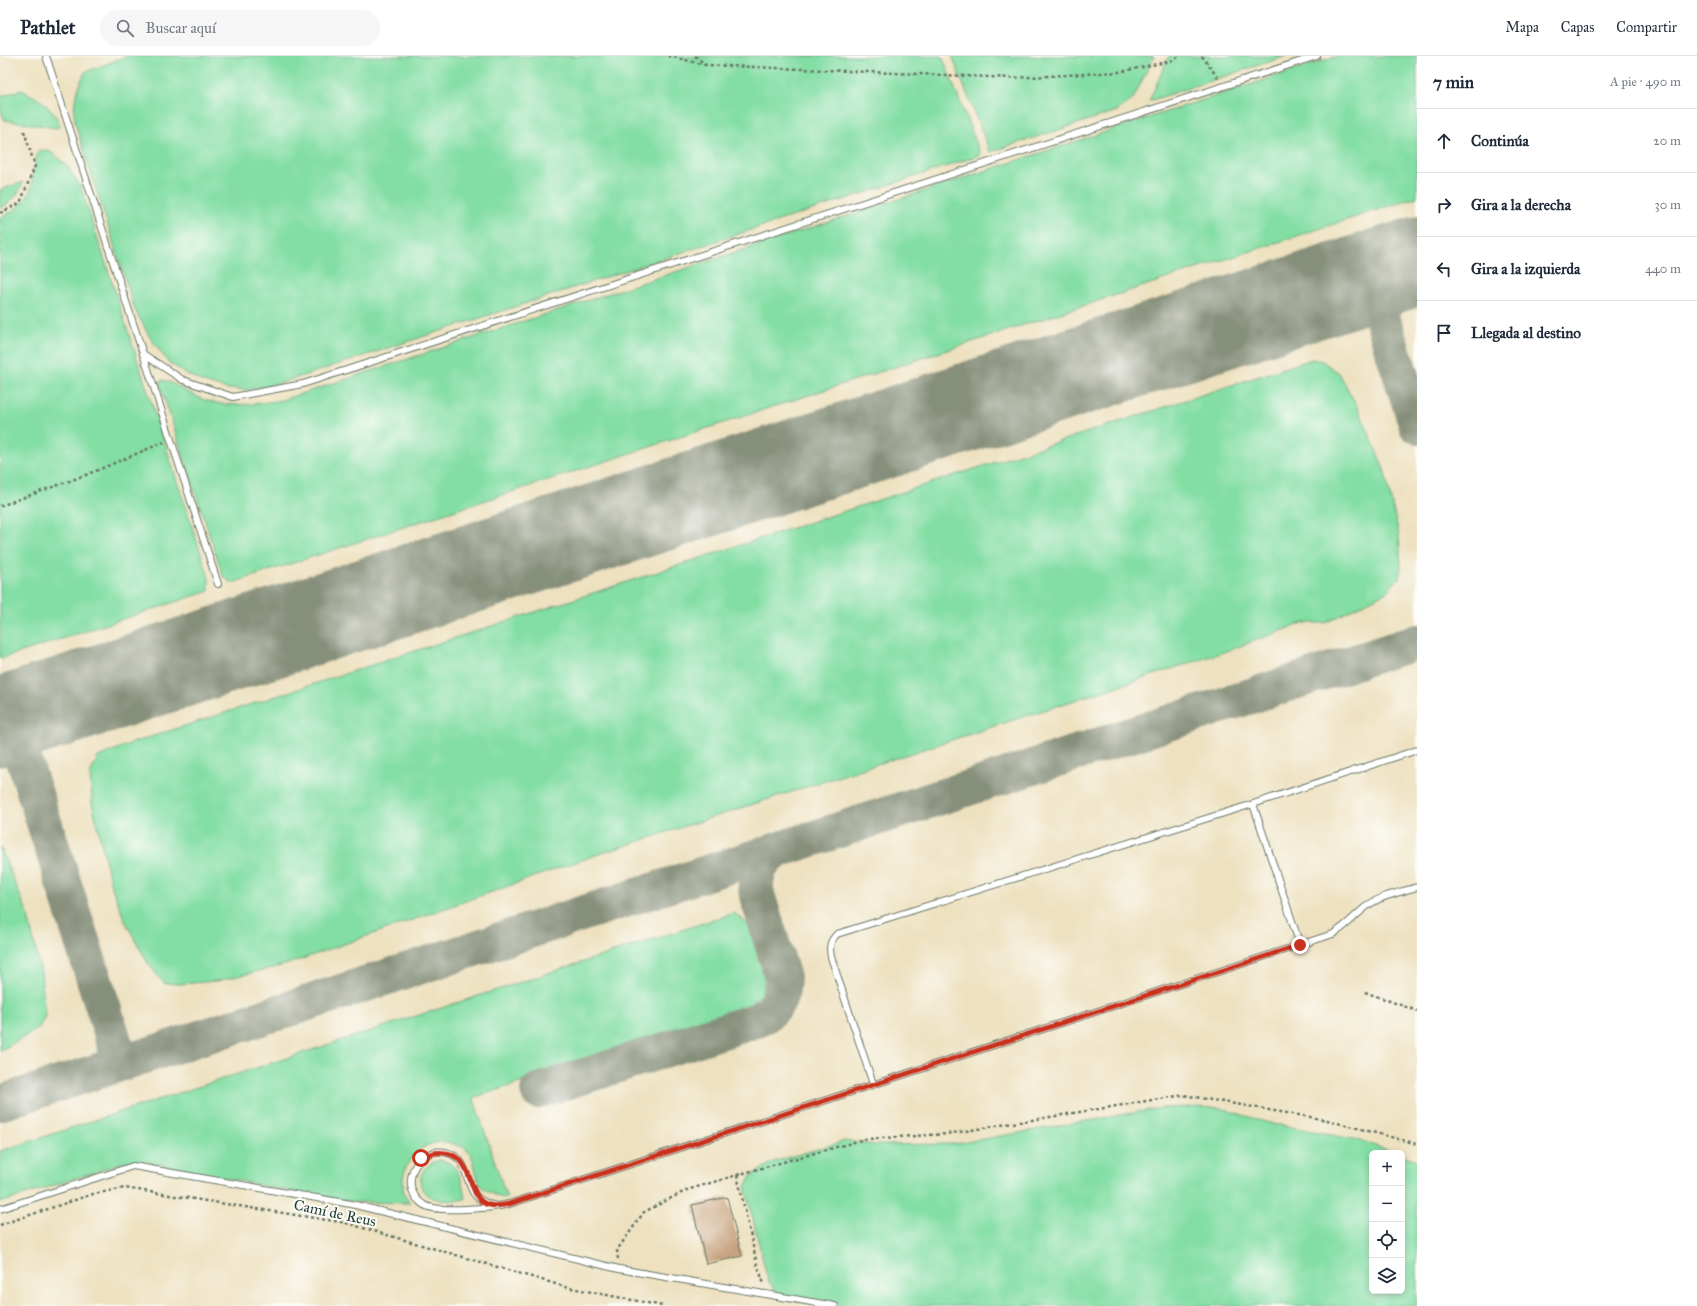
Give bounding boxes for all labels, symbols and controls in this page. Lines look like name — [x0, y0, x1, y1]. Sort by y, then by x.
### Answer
search box — [100, 10, 380, 46]
text: Pathlet — [20, 16, 76, 39]
icon: search — [114, 17, 136, 39]
text: Buscar aquí — [146, 19, 216, 37]
text: Mapa — [1506, 19, 1539, 36]
text: Capas — [1561, 19, 1594, 36]
text: Compartir — [1616, 19, 1677, 36]
text: 7 min — [1433, 72, 1474, 93]
text: A pie · 490 m — [1610, 74, 1681, 90]
icon: ahead — [1433, 130, 1455, 152]
text: Continúa — [1471, 132, 1529, 150]
text: 20 m — [1653, 133, 1681, 149]
icon: right — [1433, 194, 1455, 216]
text: Gira a la derecha — [1471, 196, 1571, 214]
text: 30 m — [1655, 197, 1681, 213]
icon: left — [1433, 258, 1455, 280]
text: Gira a la izquierda — [1471, 260, 1580, 278]
text: 440 m — [1645, 261, 1681, 277]
icon: arrive — [1433, 322, 1455, 344]
text: Llegada al destino — [1471, 324, 1581, 342]
route end — [1291, 936, 1309, 954]
route start — [412, 1149, 430, 1167]
map controls — [1369, 1150, 1405, 1294]
button: + — [1369, 1150, 1405, 1186]
button: − — [1369, 1186, 1405, 1222]
street label: Camí de Reus — [292, 1195, 378, 1231]
button: locate — [1369, 1222, 1405, 1258]
button: layers — [1369, 1258, 1405, 1294]

